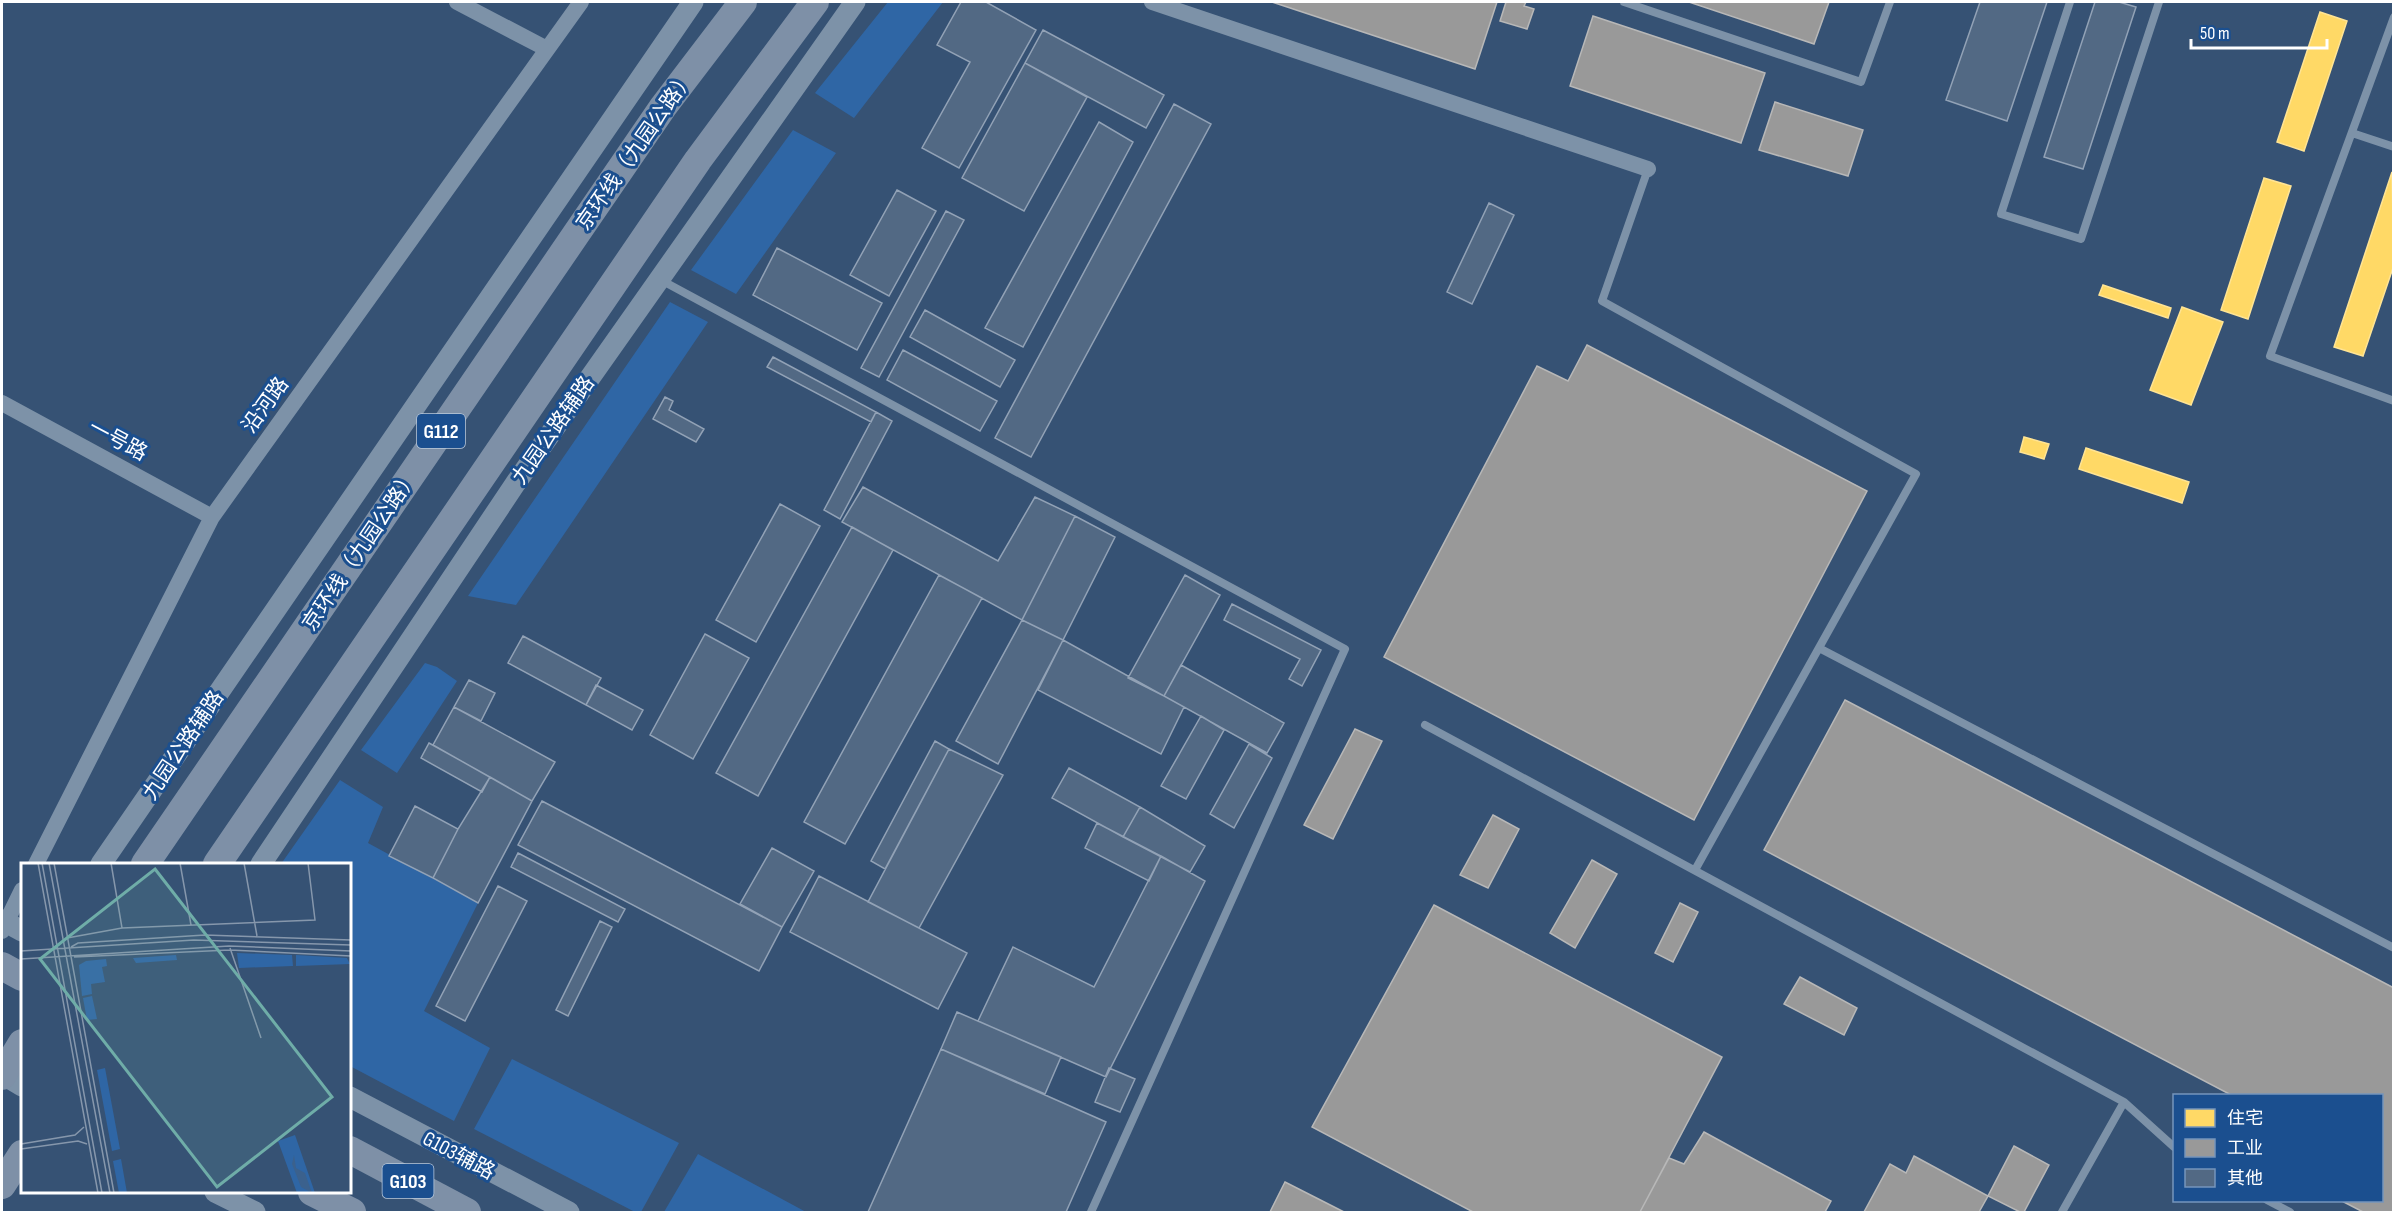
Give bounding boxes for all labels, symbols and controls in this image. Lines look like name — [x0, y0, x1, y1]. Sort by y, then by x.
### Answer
scale bar — [2191, 12, 2328, 50]
text: 50 m — [2200, 23, 2230, 44]
street label: 京环线（九园公路） — [571, 66, 700, 235]
street label: 沿河路 — [237, 372, 294, 438]
street label: 九园公路辅路 — [507, 372, 600, 489]
road number: G112 — [417, 414, 465, 448]
street label: 一号路 — [84, 415, 151, 466]
street label: 京环线（九园公路） — [297, 465, 424, 636]
street label: 九园公路辅路 — [138, 686, 229, 804]
inset map — [21, 863, 351, 1193]
legend — [2173, 1094, 2383, 1202]
text: 住宅 — [2227, 1108, 2263, 1129]
street label: G103辅路 — [418, 1126, 499, 1185]
text: 工业 — [2227, 1138, 2263, 1159]
road number: G103 — [382, 1164, 434, 1198]
text: 其他 — [2227, 1168, 2263, 1189]

